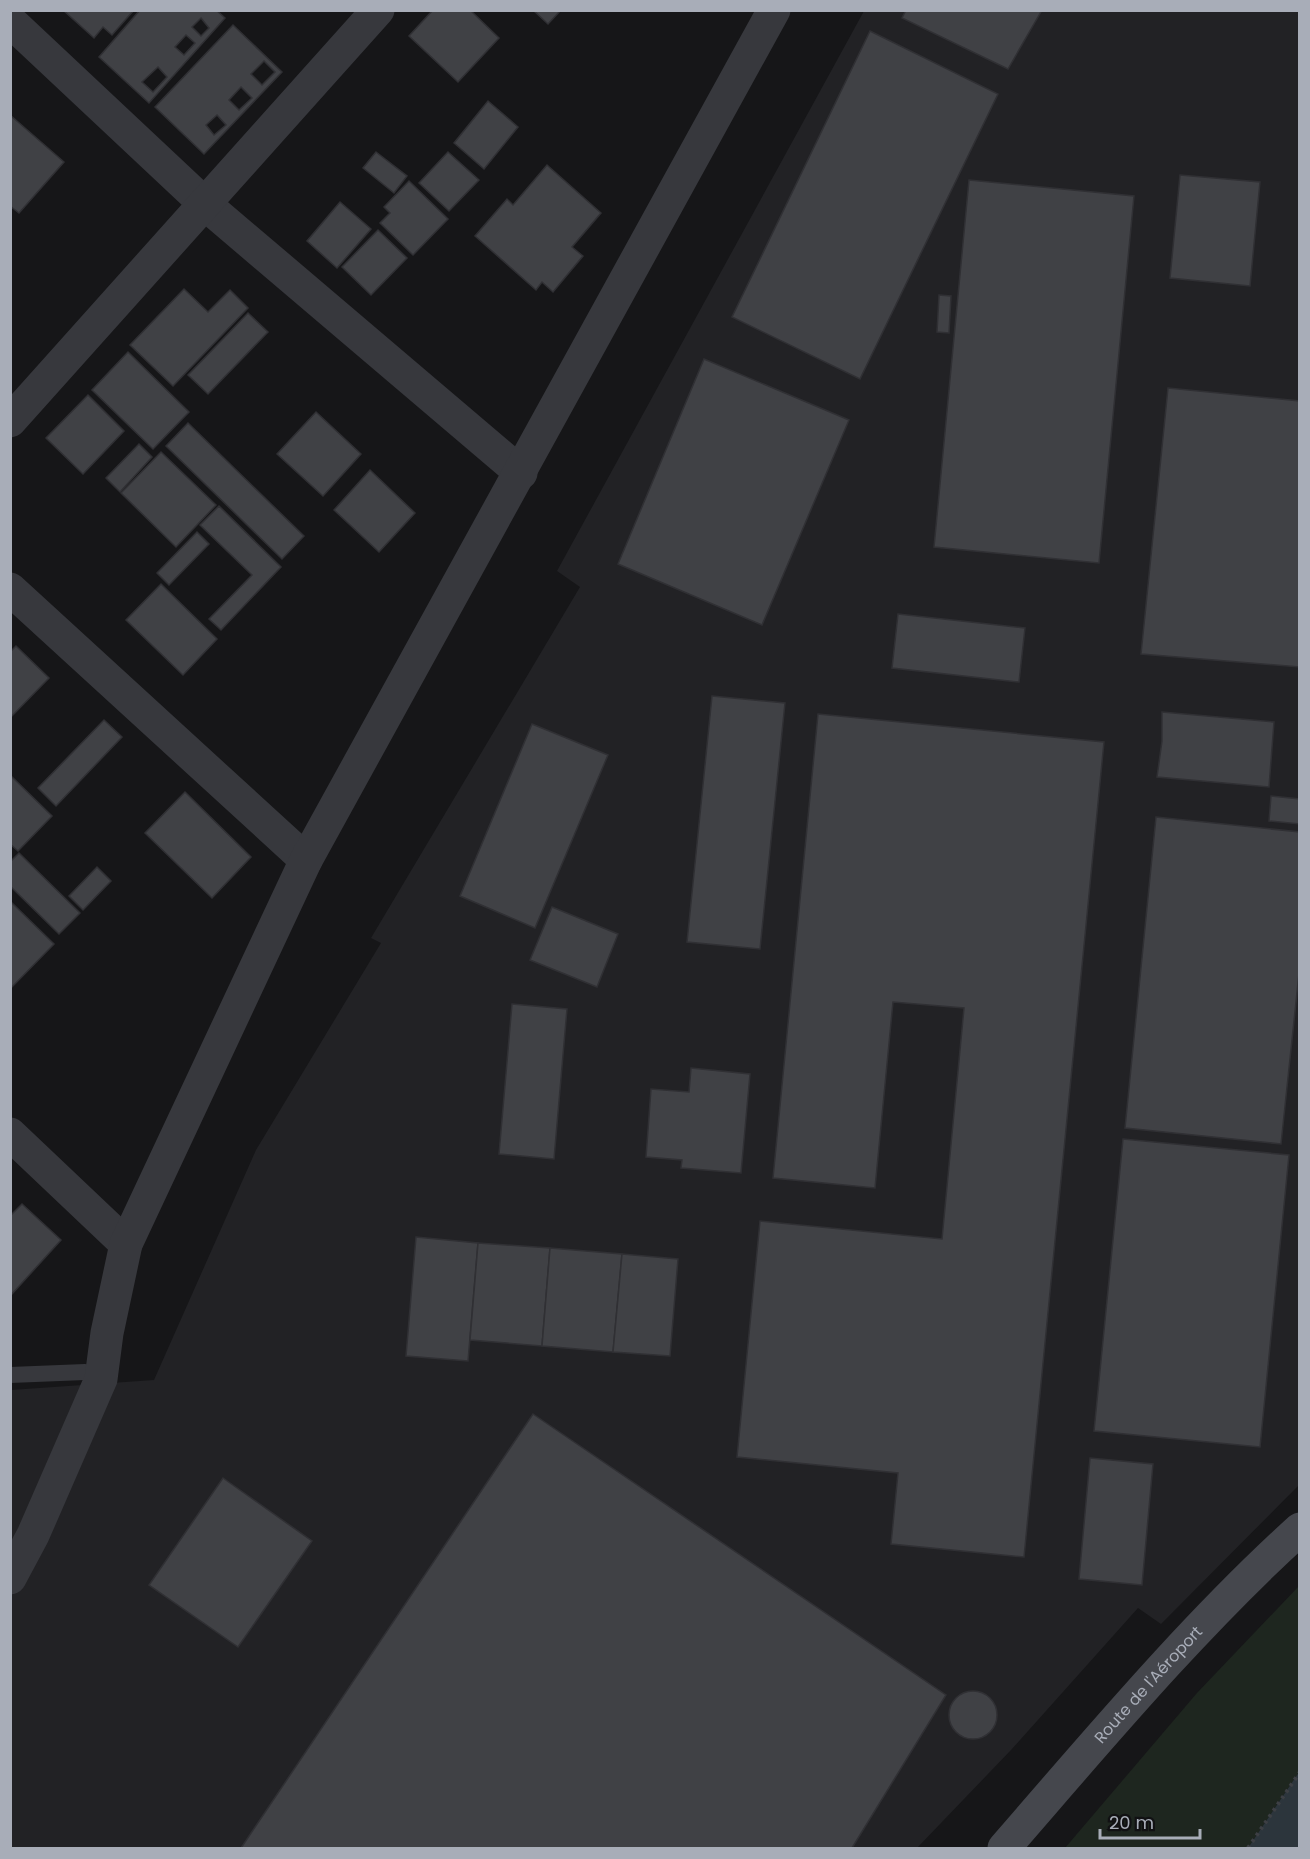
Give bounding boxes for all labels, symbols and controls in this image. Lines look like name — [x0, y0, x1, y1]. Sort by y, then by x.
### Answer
street label: Route de l'Aéroport — [1089, 1620, 1207, 1748]
scale bar — [1100, 1802, 1200, 1840]
text: 20 m — [1109, 1810, 1154, 1835]

